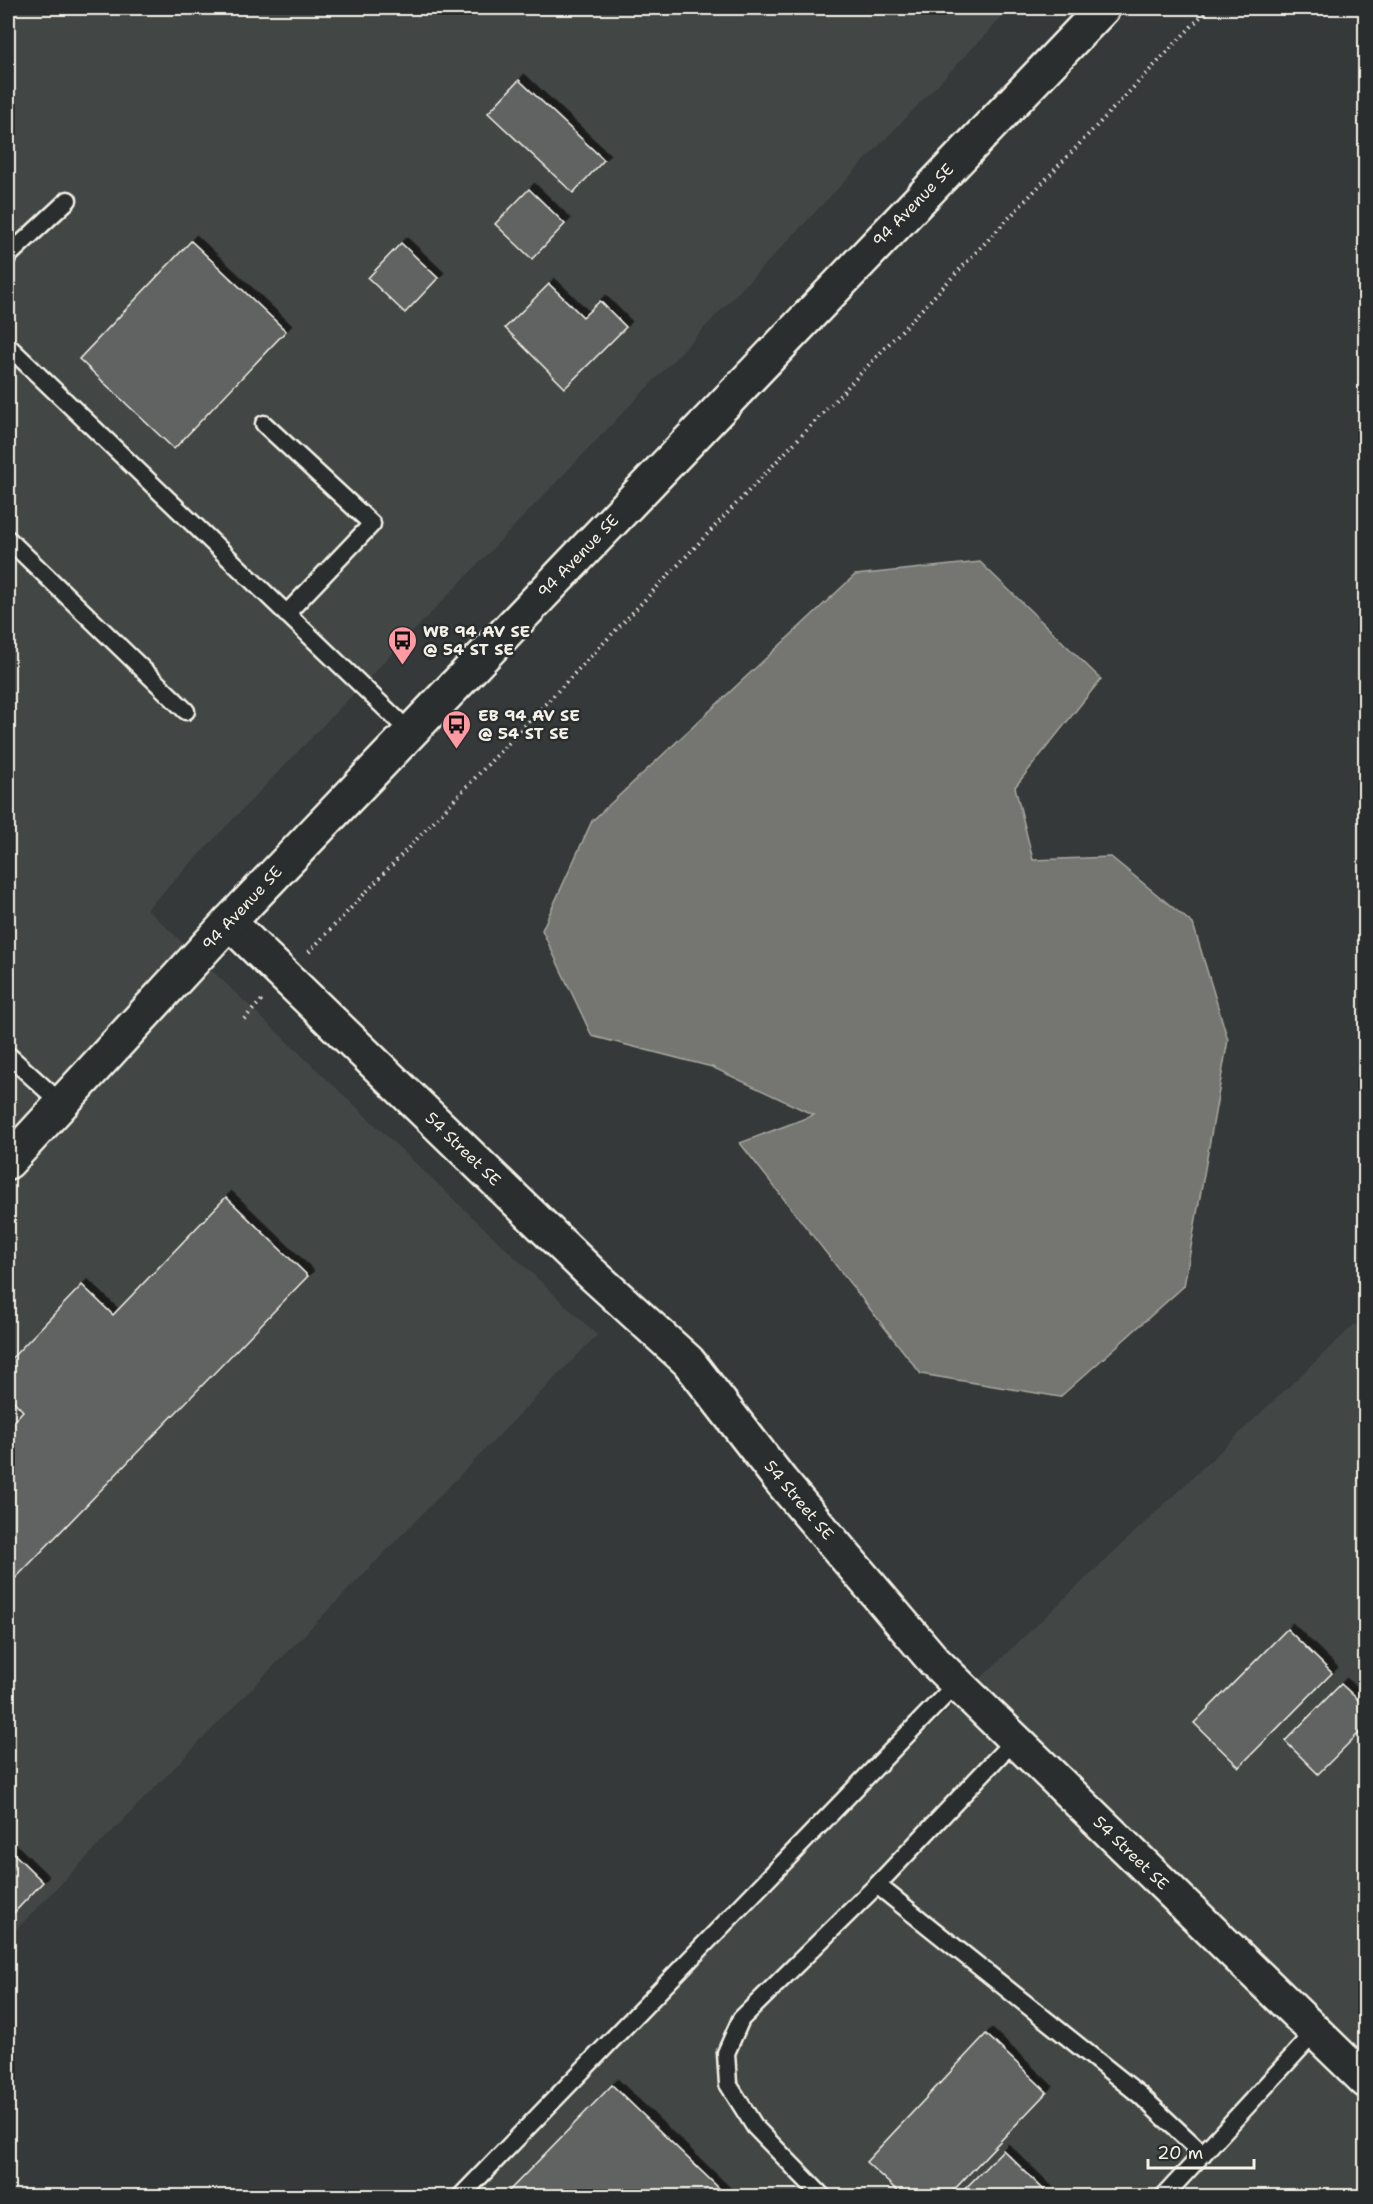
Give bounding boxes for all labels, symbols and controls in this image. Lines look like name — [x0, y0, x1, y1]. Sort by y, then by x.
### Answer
street label: 94 Avenue SE — [868, 159, 958, 251]
street label: 94 Avenue SE — [533, 510, 623, 602]
place label: WB 94 AV SE @ 54 ST SE — [423, 621, 530, 660]
bus stop icon: WB 94 AV SE @ 54 ST SE — [386, 624, 418, 666]
place label: EB 94 AV SE @ 54 ST SE — [478, 705, 580, 744]
bus stop icon: EB 94 AV SE @ 54 ST SE — [441, 708, 473, 750]
street label: 94 Avenue SE — [198, 861, 286, 955]
street label: 54 Street SE — [421, 1108, 505, 1190]
street label: 54 Street SE — [760, 1456, 838, 1544]
street label: 54 Street SE — [1089, 1812, 1173, 1894]
scale bar — [1148, 2132, 1254, 2170]
text: 20 m — [1157, 2141, 1203, 2165]

